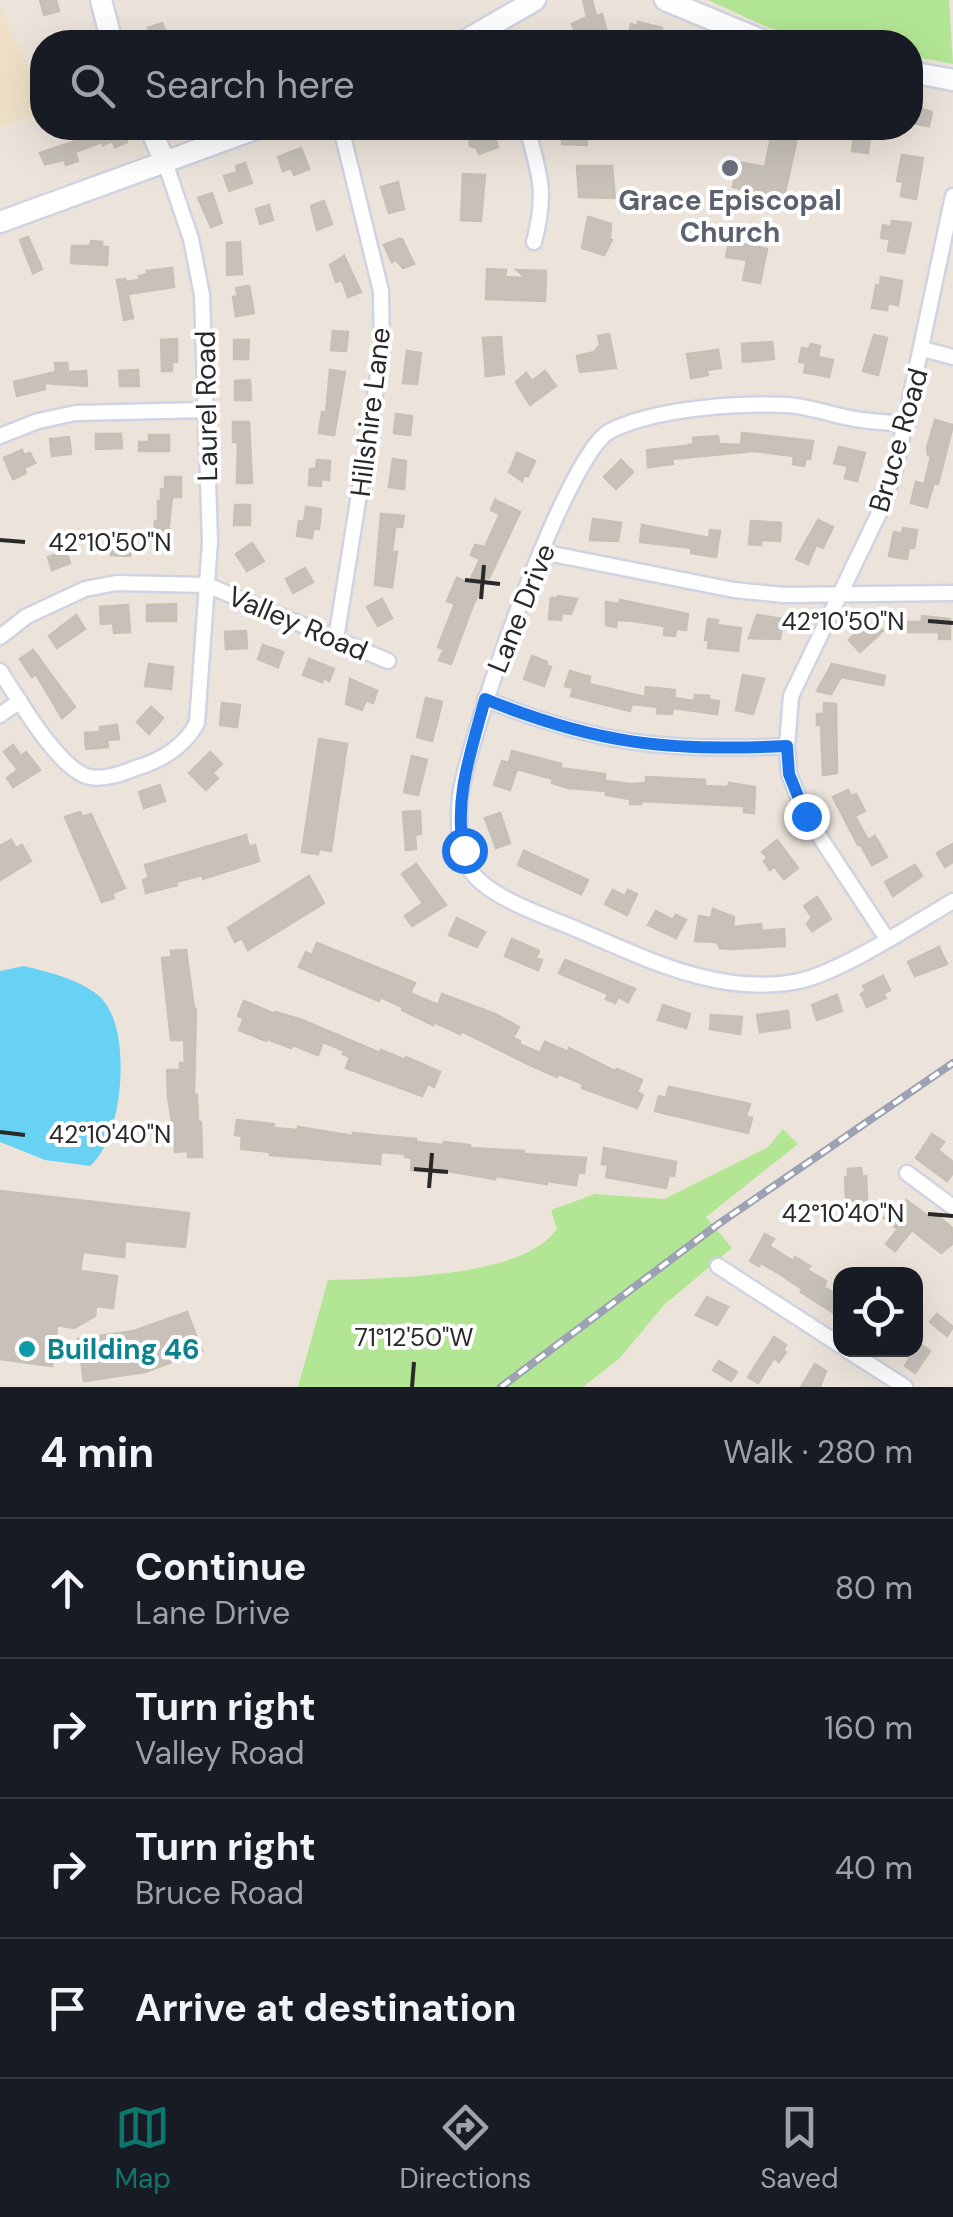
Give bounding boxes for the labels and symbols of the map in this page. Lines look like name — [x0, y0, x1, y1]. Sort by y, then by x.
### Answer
marker: Grace Episcopal Church — [719, 157, 741, 179]
place label: Grace Episcopal Church — [618, 182, 842, 251]
street label: Hillshire Lane — [342, 325, 399, 499]
street label: Laurel Road — [187, 330, 226, 482]
street label: Bruce Road — [860, 364, 937, 516]
text: 42°10'50"N — [48, 526, 172, 559]
street label: Lane Drive — [479, 538, 564, 678]
street label: Valley Road — [222, 577, 373, 669]
text: 42°10'50"N — [781, 605, 905, 638]
route end — [784, 794, 830, 840]
route start — [442, 828, 488, 874]
text: 42°10'40"N — [49, 1118, 171, 1151]
text: 42°10'40"N — [782, 1197, 904, 1230]
text: 71°12'50"W — [354, 1321, 474, 1354]
place label: Building 46 — [47, 1331, 200, 1368]
marker: Building 46 — [16, 1338, 38, 1360]

